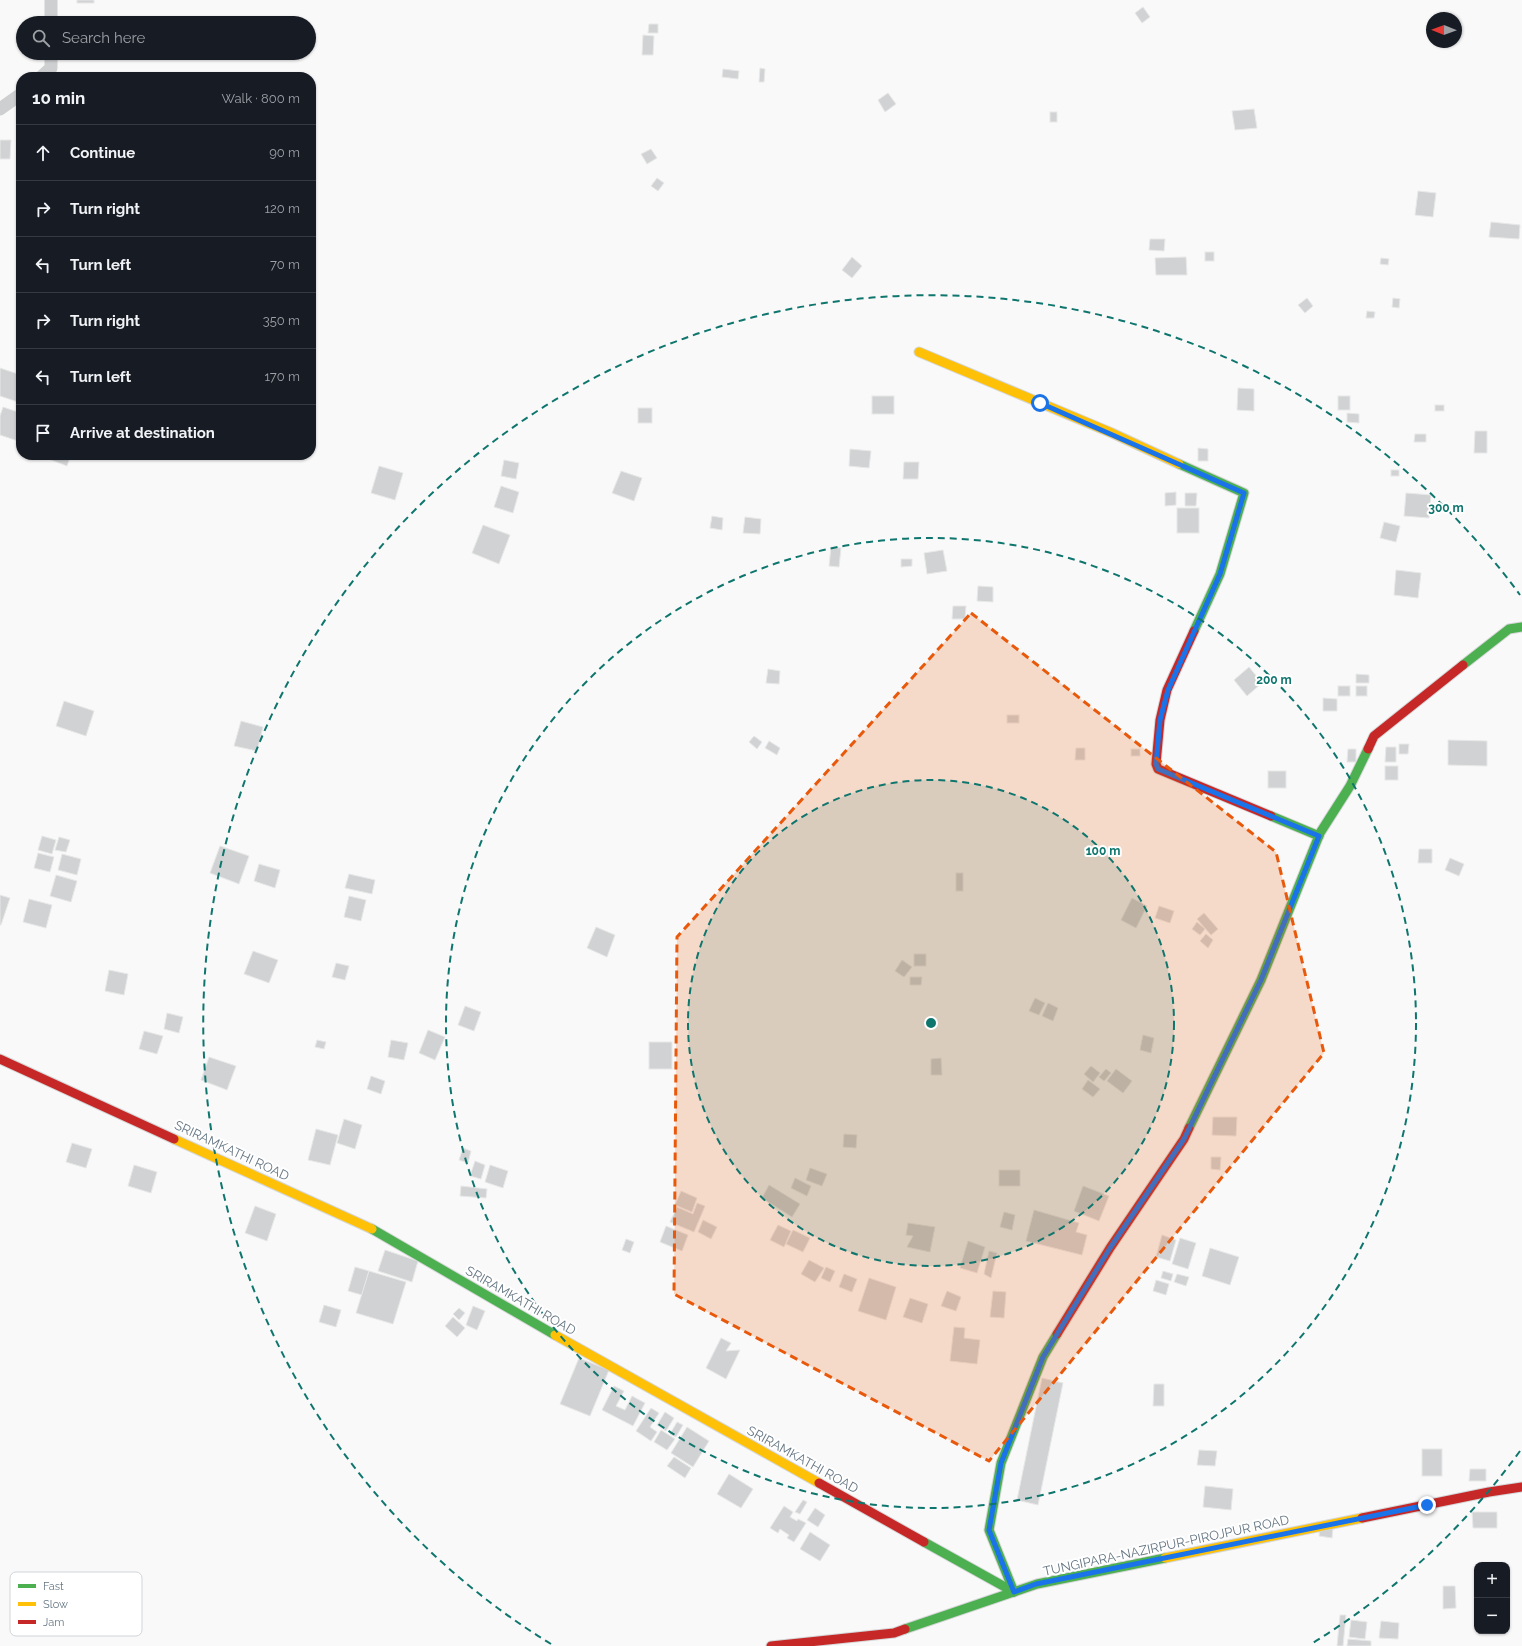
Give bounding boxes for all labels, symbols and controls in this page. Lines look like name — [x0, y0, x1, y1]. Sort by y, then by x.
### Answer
north arrow — [1426, 12, 1462, 48]
search box — [16, 16, 316, 60]
icon: search — [30, 27, 52, 49]
text: Search here — [62, 29, 145, 47]
text: 10 min — [32, 88, 85, 108]
text: Walk · 800 m — [222, 91, 300, 106]
icon: ahead — [32, 142, 54, 164]
text: Continue — [70, 144, 135, 162]
text: 90 m — [269, 145, 300, 160]
icon: right — [32, 198, 54, 220]
text: Turn right — [70, 200, 140, 218]
text: 120 m — [264, 201, 300, 216]
icon: left — [32, 254, 54, 276]
text: Turn left — [70, 256, 131, 274]
text: 70 m — [270, 257, 300, 272]
icon: right — [32, 310, 54, 332]
text: Turn right — [70, 312, 140, 330]
text: 350 m — [263, 313, 300, 328]
icon: left — [32, 366, 54, 388]
text: Turn left — [70, 368, 131, 386]
text: 170 m — [264, 369, 300, 384]
route start — [1031, 394, 1049, 412]
icon: arrive — [32, 422, 54, 444]
text: Arrive at destination — [70, 424, 215, 442]
text: 300 m — [1428, 501, 1464, 515]
text: 200 m — [1256, 673, 1292, 687]
text: 100 m — [1086, 844, 1120, 858]
centre of rings — [924, 1016, 938, 1030]
street label: SRIRAMKATHI ROAD — [172, 1117, 291, 1184]
street label: SRIRAMKATHI ROAD — [463, 1263, 578, 1338]
street label: SRIRAMKATHI ROAD — [745, 1423, 861, 1496]
route end — [1418, 1496, 1436, 1514]
street label: TUNGIPARA-NAZIRPUR-PIROJPUR ROAD — [1042, 1512, 1290, 1579]
map controls — [1474, 1562, 1510, 1634]
button: + — [1474, 1562, 1510, 1598]
legend — [10, 1572, 142, 1636]
text: Fast — [43, 1580, 64, 1593]
text: Slow — [43, 1598, 68, 1611]
button: − — [1474, 1598, 1510, 1634]
text: Jam — [43, 1616, 64, 1629]

